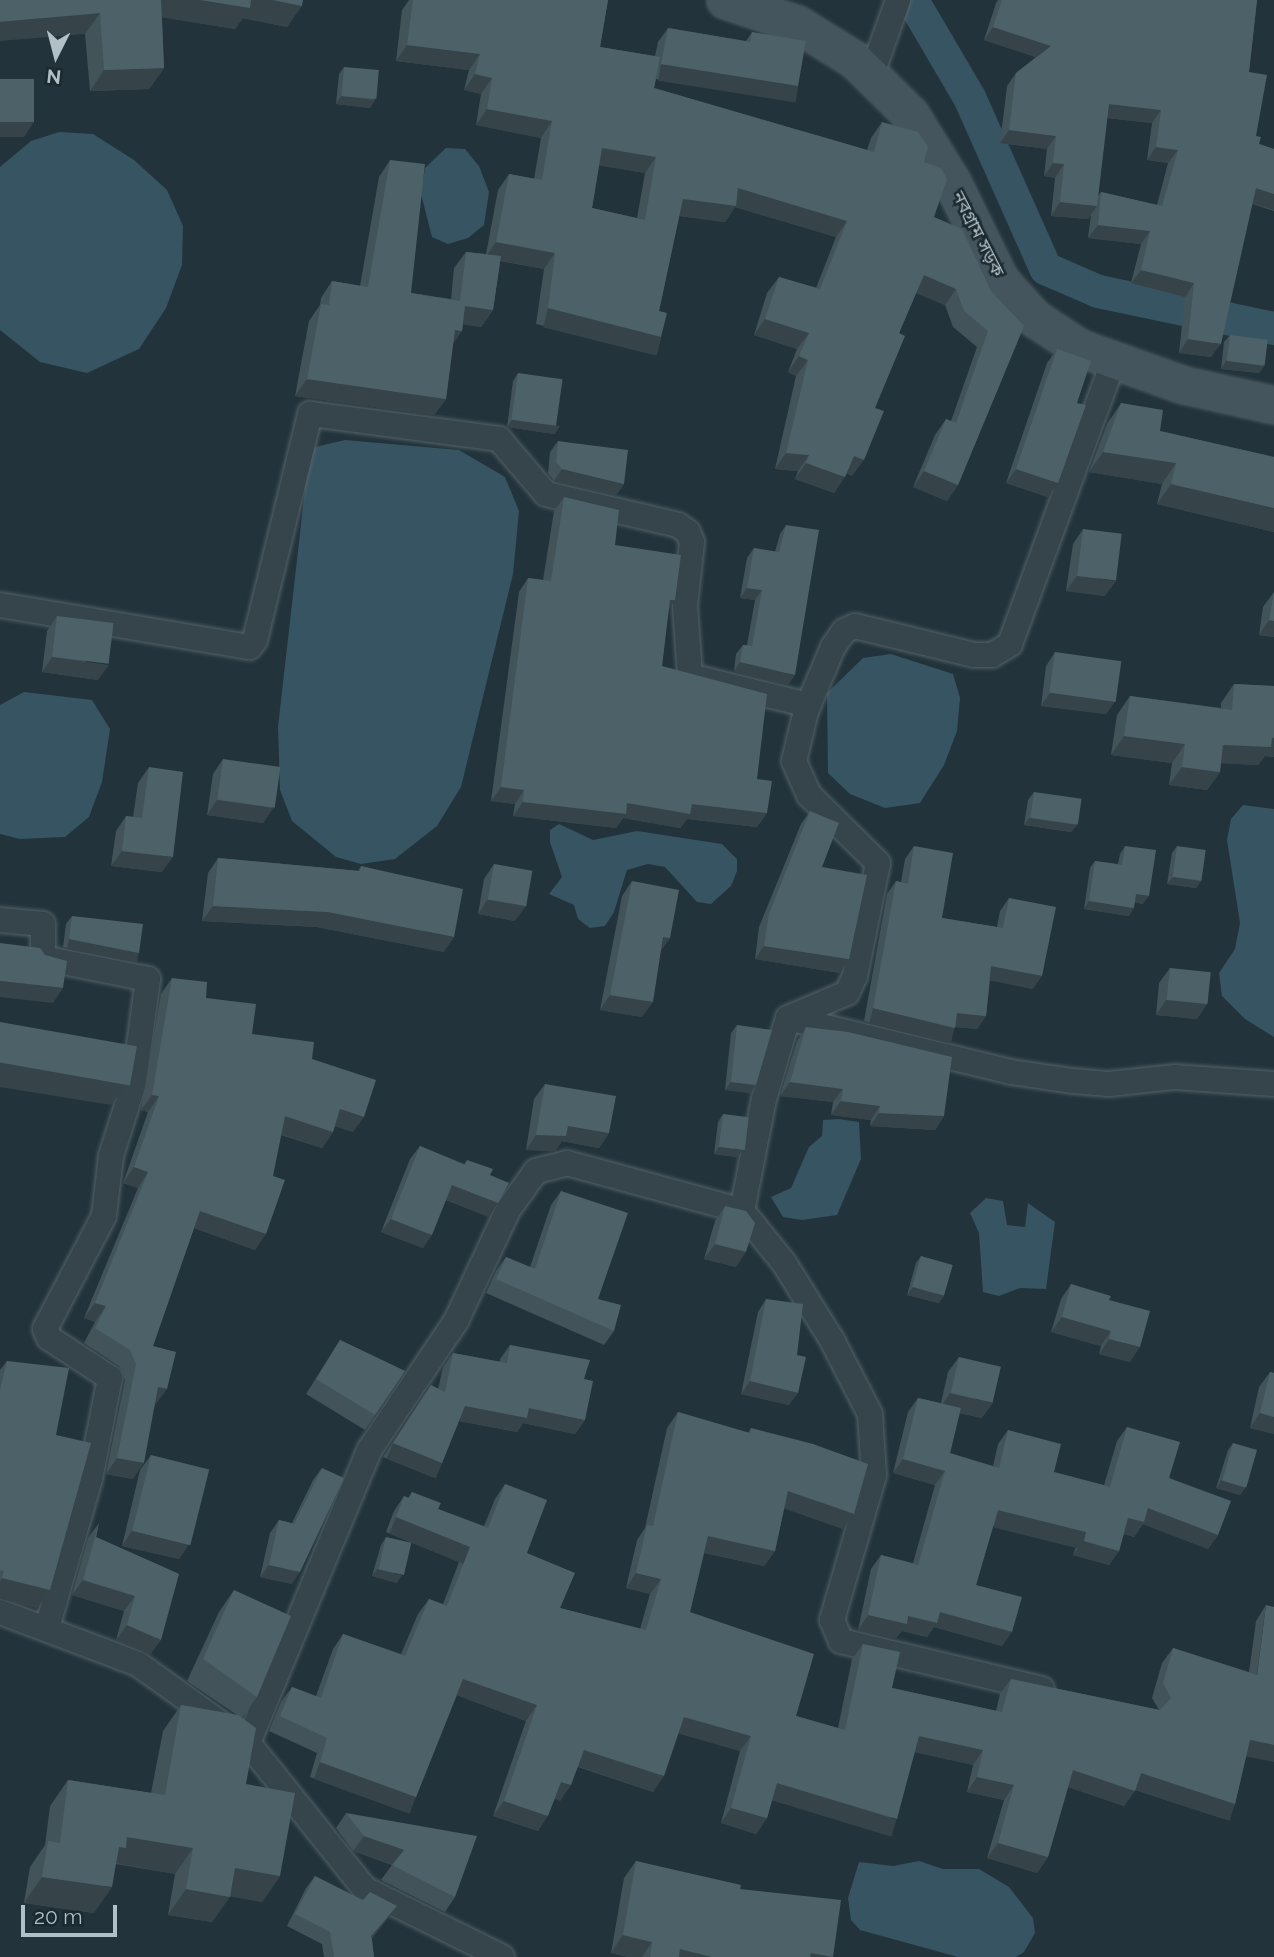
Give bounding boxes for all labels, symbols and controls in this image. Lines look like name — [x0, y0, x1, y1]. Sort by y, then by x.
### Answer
north arrow — [21, 21, 91, 91]
text: N — [45, 65, 62, 89]
street label: নবগ্রাম সড়ক — [947, 188, 1009, 280]
scale bar — [24, 1890, 121, 1934]
text: 20 m — [34, 1904, 82, 1929]

